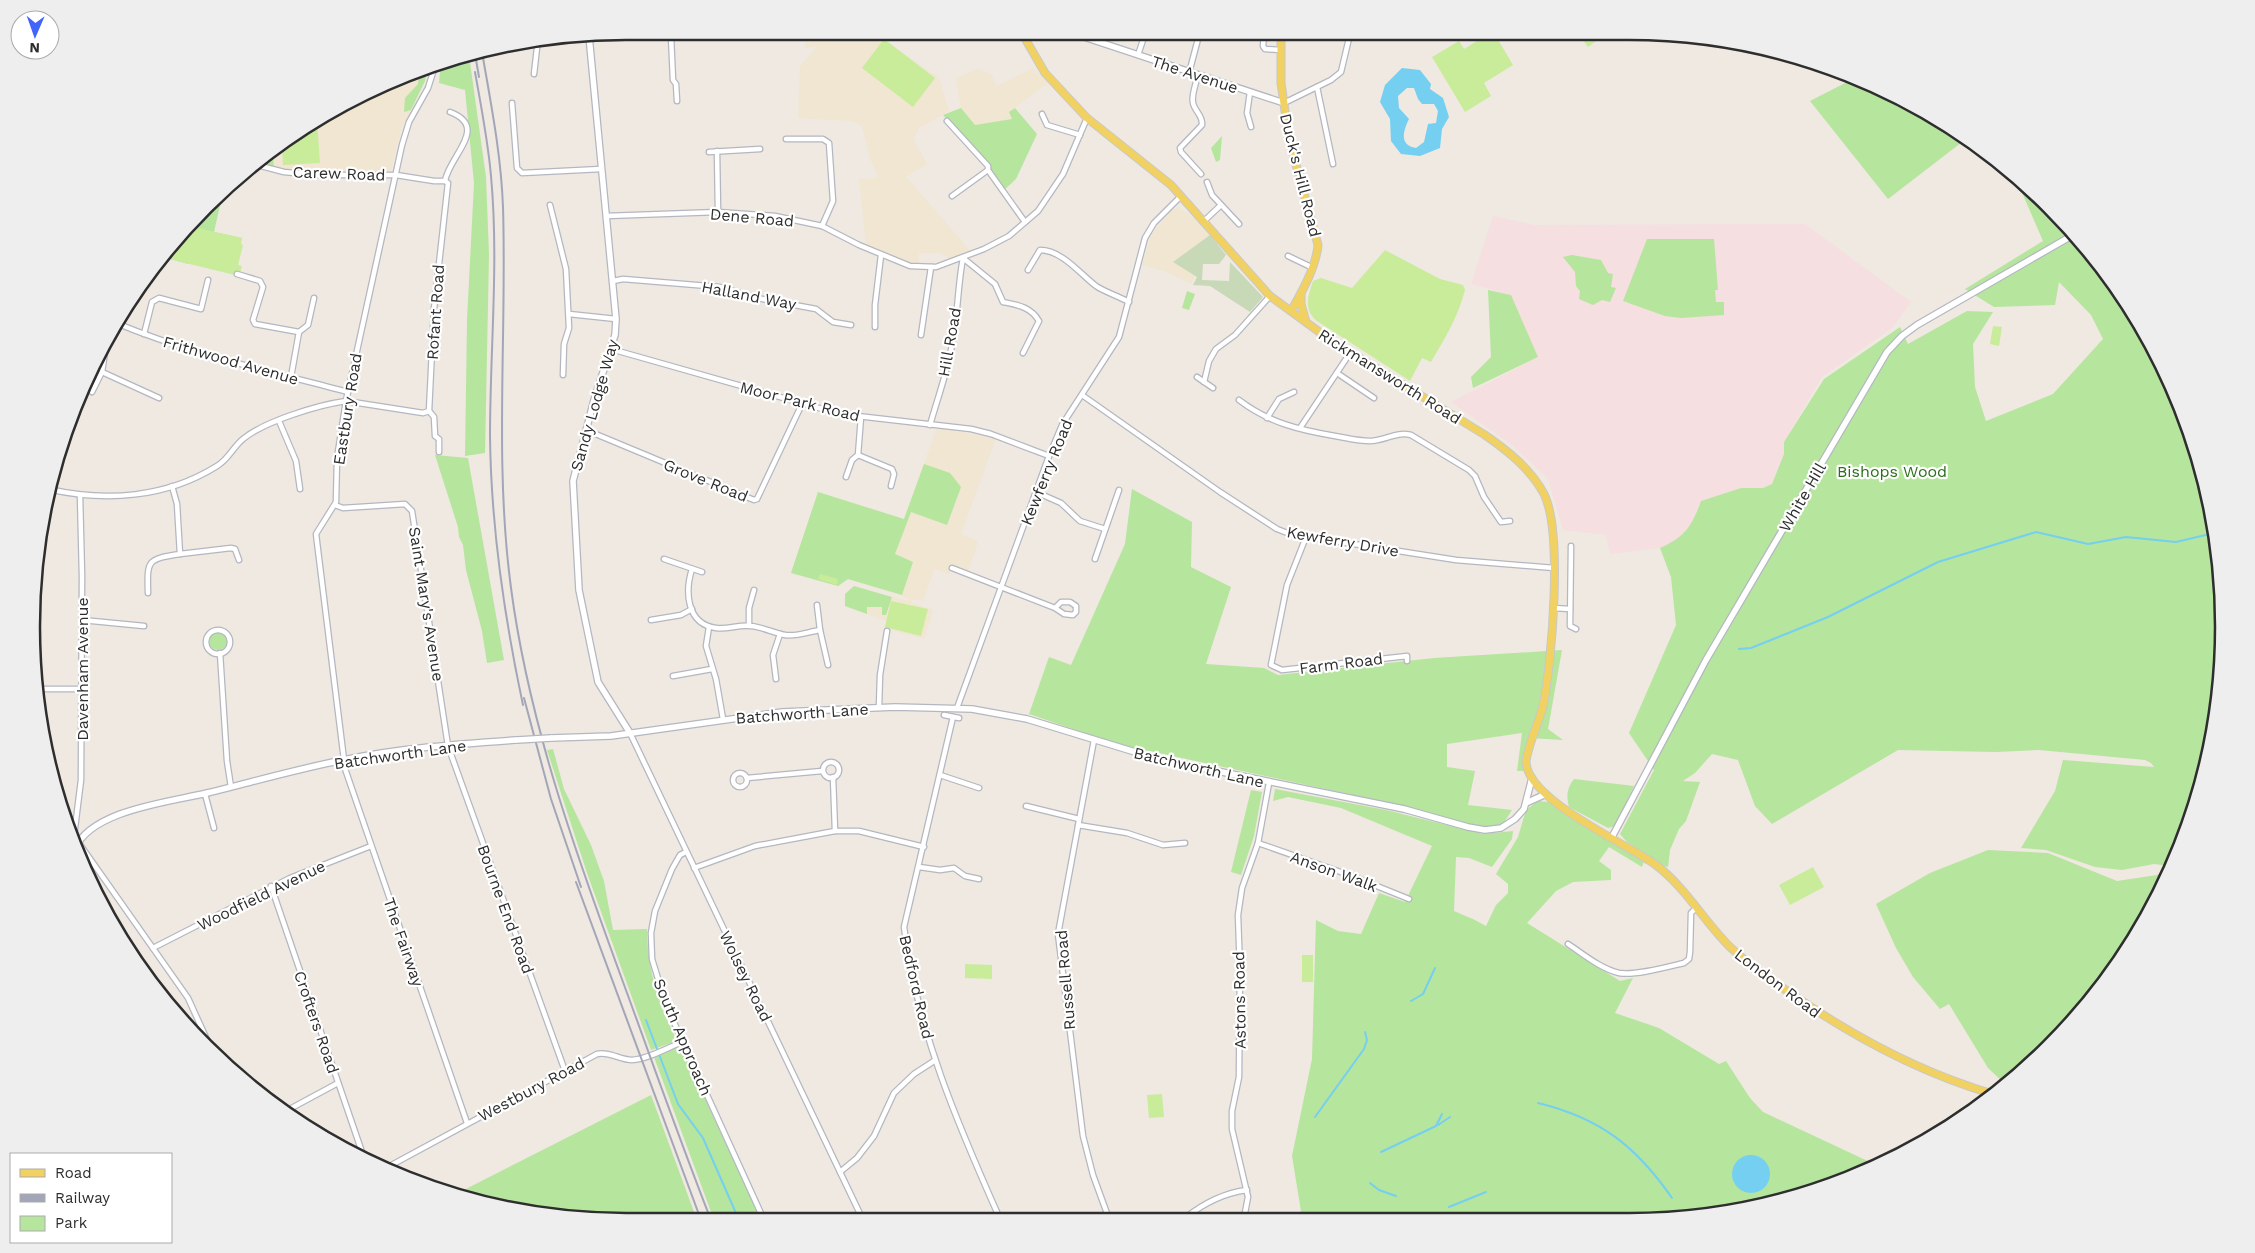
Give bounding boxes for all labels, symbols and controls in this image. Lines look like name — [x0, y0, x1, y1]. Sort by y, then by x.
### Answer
north arrow — [10, 10, 60, 60]
text: N — [29, 40, 40, 56]
street label: The Avenue — [1149, 52, 1241, 97]
street label: Duck's Hill Road — [1276, 111, 1325, 239]
street label: Carew Road — [292, 162, 386, 185]
street label: Dene Road — [709, 204, 795, 231]
street label: Rofant Road — [423, 264, 448, 360]
street label: Halland Way — [700, 277, 799, 314]
street label: Hill Road — [934, 306, 965, 378]
street label: Rickmansworth Road — [1315, 325, 1465, 428]
street label: Frithwood Avenue — [161, 332, 301, 389]
street label: Sandy Lodge Way — [567, 337, 623, 473]
street label: Eastbury Road — [329, 352, 366, 466]
street label: Moor Park Road — [738, 377, 862, 426]
street label: Kewferry Road — [1016, 416, 1076, 528]
street label: Grove Road — [661, 455, 751, 506]
street label: White Hill — [1775, 459, 1830, 535]
park label: Bishops Wood — [1837, 462, 1947, 481]
street label: Kewferry Drive — [1285, 522, 1401, 561]
street label: Saint Mary's Avenue — [405, 525, 448, 683]
street label: Davenham Avenue — [73, 597, 92, 741]
street label: Farm Road — [1298, 649, 1384, 678]
street label: Batchworth Lane — [735, 699, 869, 728]
street label: Batchworth Lane — [333, 736, 467, 773]
street label: Batchworth Lane — [1132, 743, 1266, 792]
street label: Bourne End Road — [473, 842, 538, 976]
street label: Anson Walk — [1288, 847, 1380, 896]
street label: Woodfield Avenue — [194, 856, 328, 935]
street label: The Fairway — [379, 895, 428, 990]
street label: Wolsey Road — [715, 928, 776, 1025]
street label: Russell Road — [1052, 929, 1079, 1031]
street label: Bedford Road — [895, 933, 938, 1041]
street label: London Road — [1731, 945, 1825, 1022]
street label: Astons Road — [1229, 951, 1250, 1049]
street label: Crofters Road — [290, 968, 343, 1076]
street label: South Approach — [649, 976, 716, 1099]
street label: Westbury Road — [475, 1053, 588, 1126]
legend — [10, 1153, 172, 1243]
text: Road — [55, 1164, 92, 1182]
text: Railway — [55, 1189, 110, 1207]
text: Park — [55, 1214, 88, 1232]

